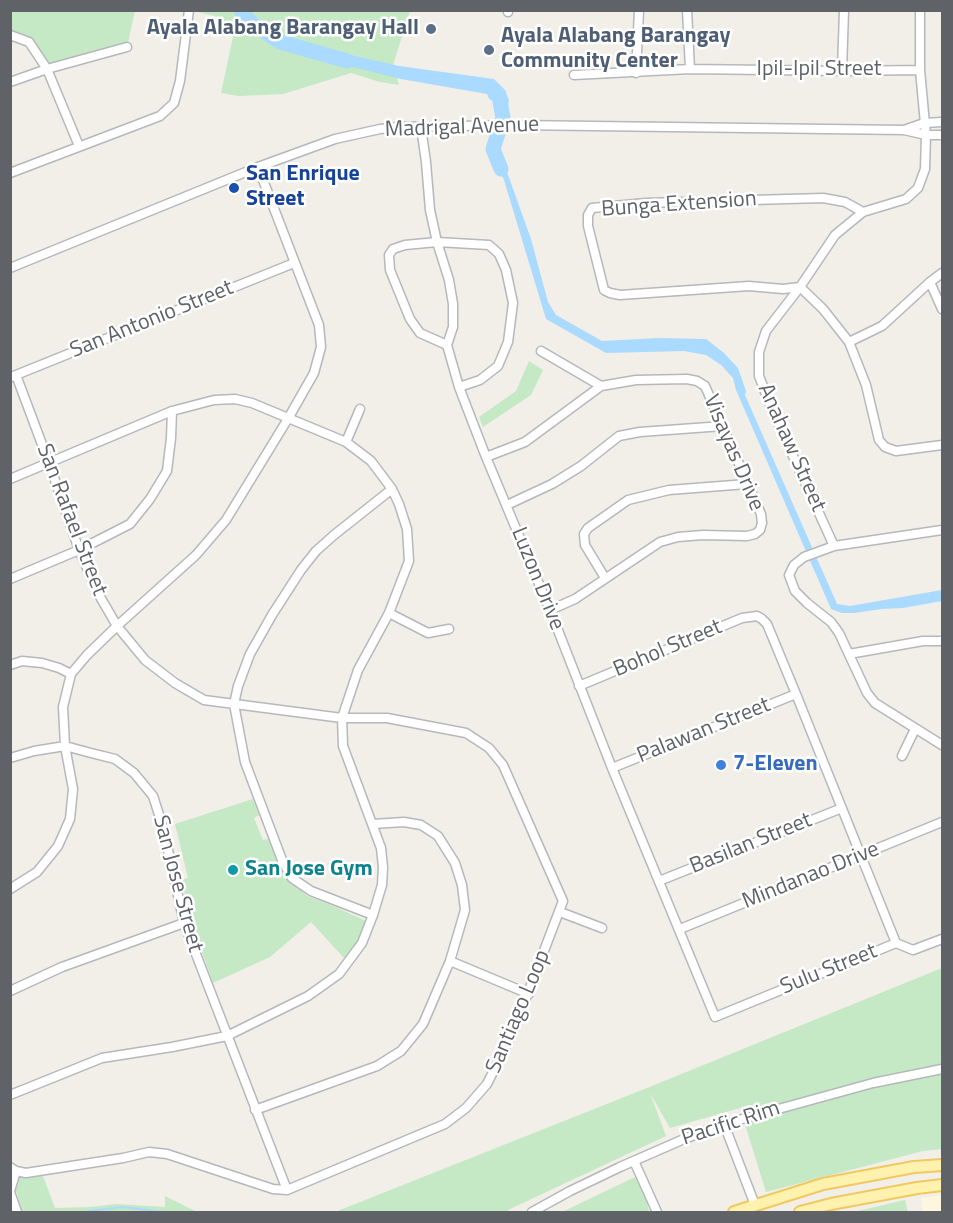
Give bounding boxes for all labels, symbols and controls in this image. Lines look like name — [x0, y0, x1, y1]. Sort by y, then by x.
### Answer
place label: Ayala Alabang Barangay Hall — [147, 16, 419, 42]
marker: Ayala Alabang Barangay Hall — [424, 22, 438, 36]
place label: Ayala Alabang Barangay Community Center — [501, 24, 730, 76]
marker: Ayala Alabang Barangay Community Center — [482, 43, 496, 57]
street label: Ipil-Ipil Street — [756, 57, 882, 83]
street label: Madrigal Avenue — [384, 112, 540, 144]
place label: San Enrique Street — [246, 162, 360, 214]
marker: San Enrique Street — [227, 181, 241, 195]
street label: Bunga Extension — [601, 186, 757, 224]
street label: San Antonio Street — [67, 275, 237, 365]
street label: Anahaw Street — [751, 380, 831, 516]
street label: Visayas Drive — [697, 391, 769, 515]
street label: San Rafael Street — [30, 440, 112, 600]
street label: Luzon Drive — [504, 524, 570, 634]
street label: Bohol Street — [610, 614, 726, 684]
street label: Palawan Street — [634, 692, 774, 770]
place label: 7-Eleven — [733, 752, 818, 778]
marker: 7-Eleven — [714, 758, 728, 772]
street label: Basilan Street — [686, 808, 816, 880]
street label: San Jose Street — [146, 813, 208, 955]
street label: Mindanao Drive — [739, 837, 883, 915]
place label: San Jose Gym — [245, 857, 373, 883]
marker: San Jose Gym — [226, 863, 240, 877]
street label: Sulu Street — [777, 939, 881, 1001]
street label: Santiago Loop — [481, 946, 557, 1078]
street label: Pacific Rim — [679, 1096, 783, 1152]

